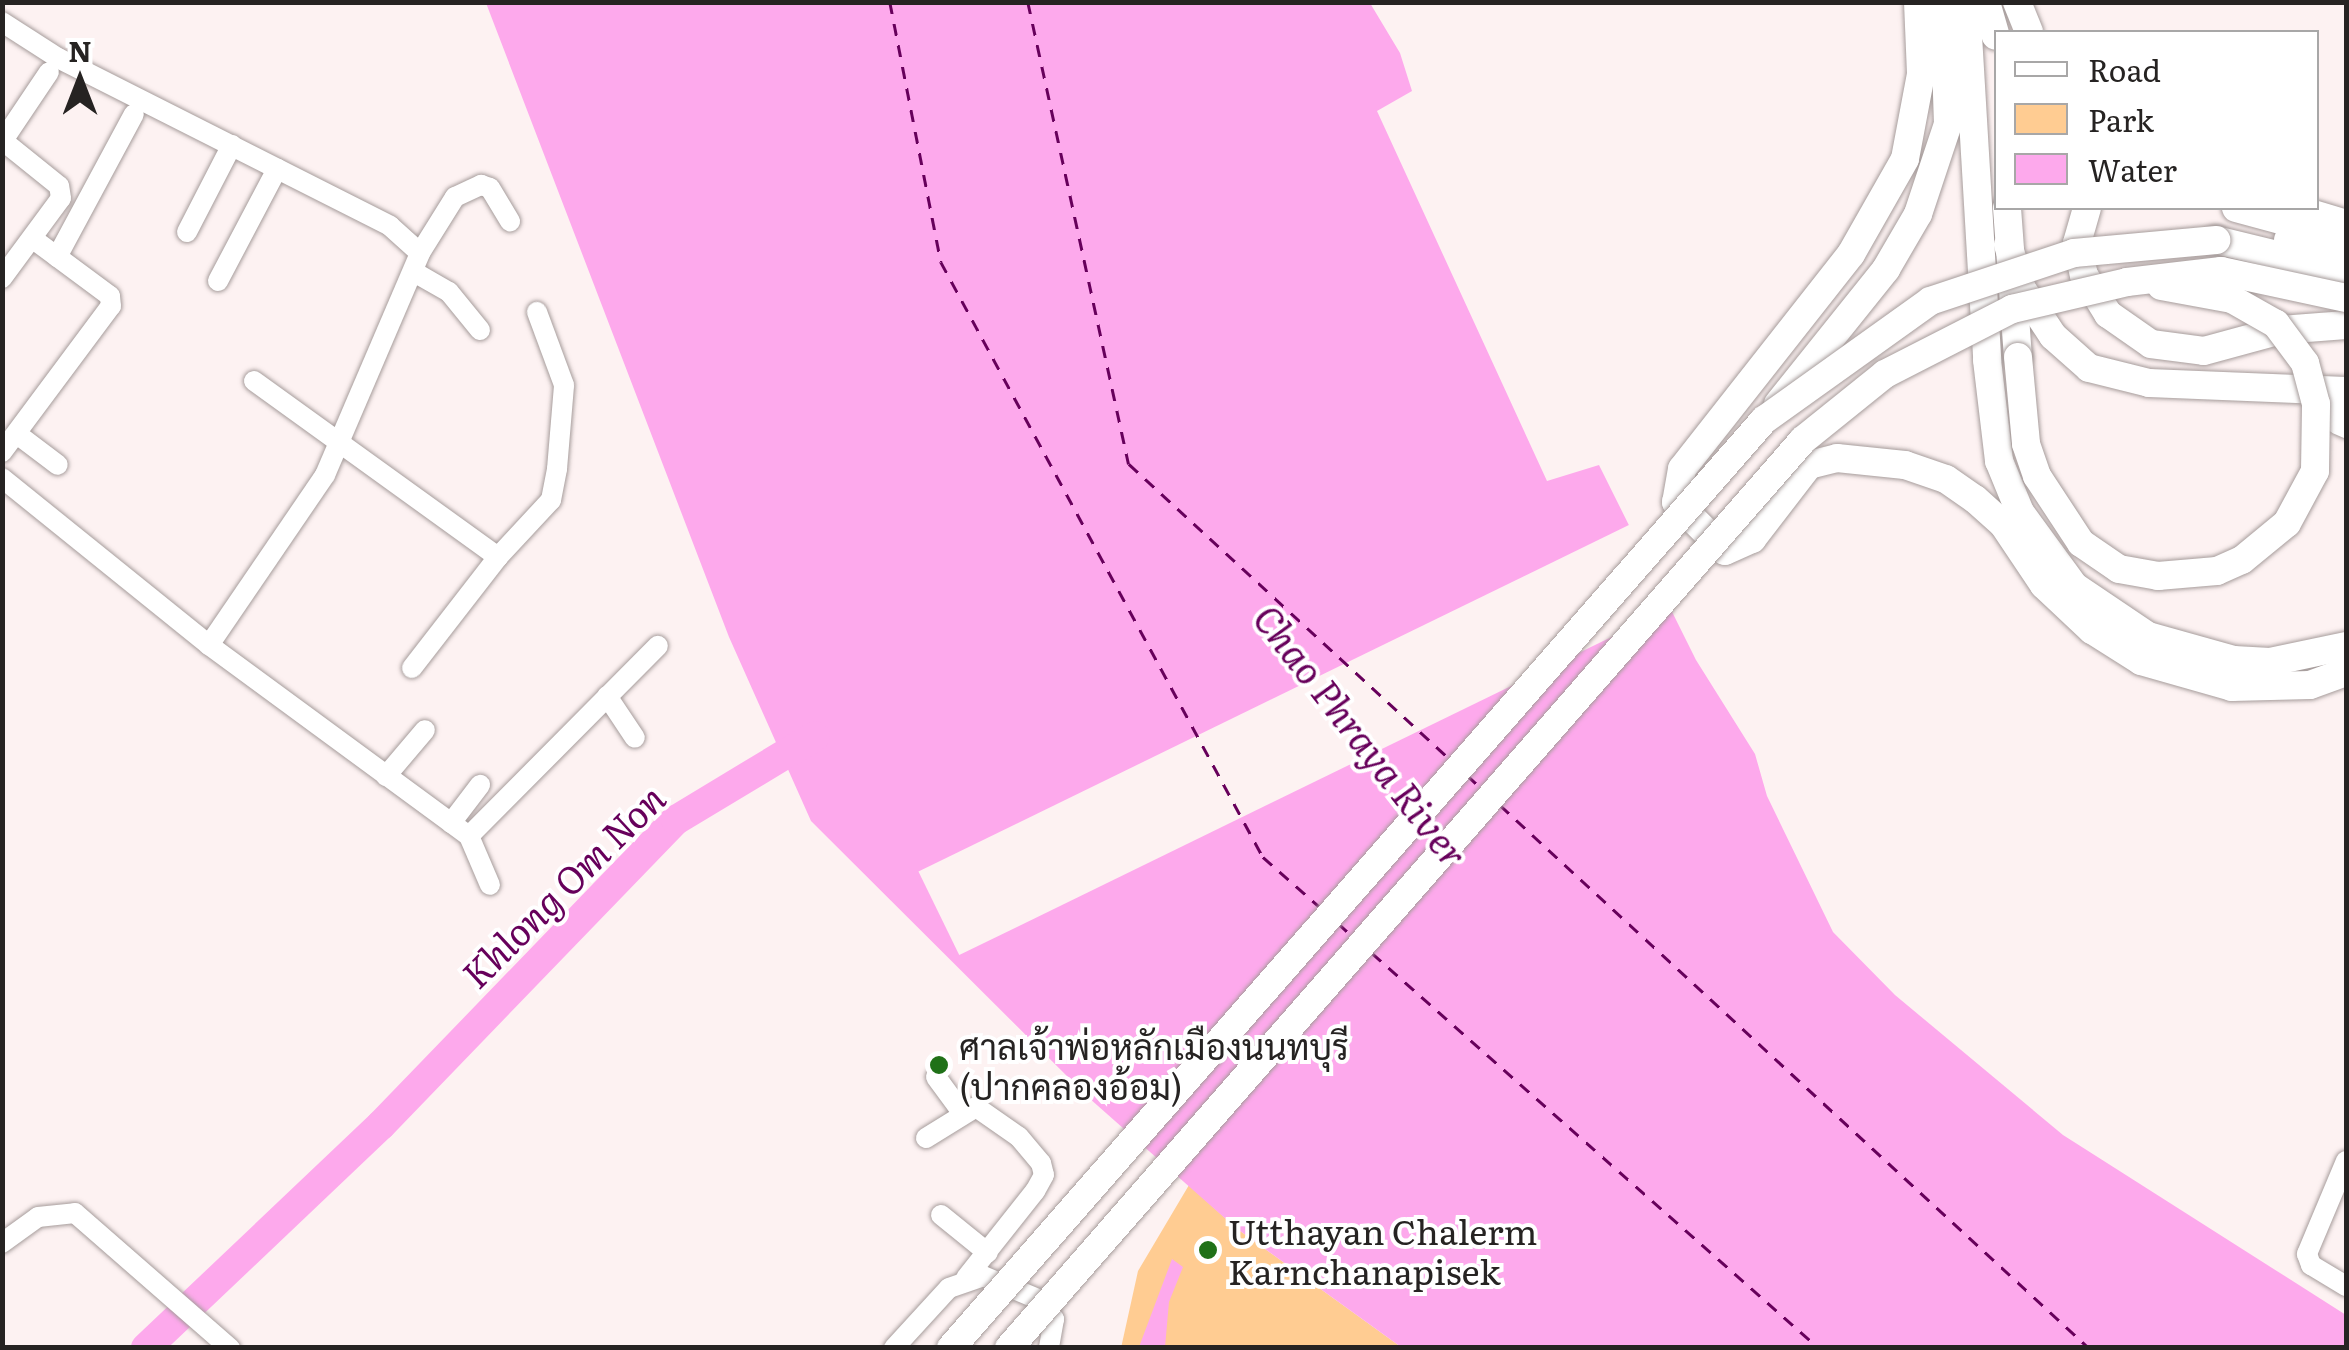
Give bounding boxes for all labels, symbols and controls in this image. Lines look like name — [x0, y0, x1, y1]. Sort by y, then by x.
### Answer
text: N — [68, 29, 92, 71]
north arrow — [30, 30, 130, 130]
legend — [1994, 30, 2319, 210]
text: Road — [2088, 47, 2161, 91]
text: Park — [2088, 97, 2154, 141]
text: Water — [2088, 147, 2177, 191]
water label: Chao Phraya River — [1246, 595, 1478, 875]
water label: Khlong Om Non — [451, 774, 673, 996]
place label: ศาลเจ้าพ่อหลักเมืองนนทบุรี (ปากคลองอ้อม) — [959, 1024, 1349, 1106]
marker: ศาลเจ้าพ่อหลักเมืองนนทบุรี (ปากคลองอ้อม) — [928, 1054, 950, 1076]
place label: Utthayan Chalerm Karnchanapisek — [1228, 1209, 1538, 1291]
marker: Utthayan Chalerm Karnchanapisek — [1197, 1239, 1219, 1261]

